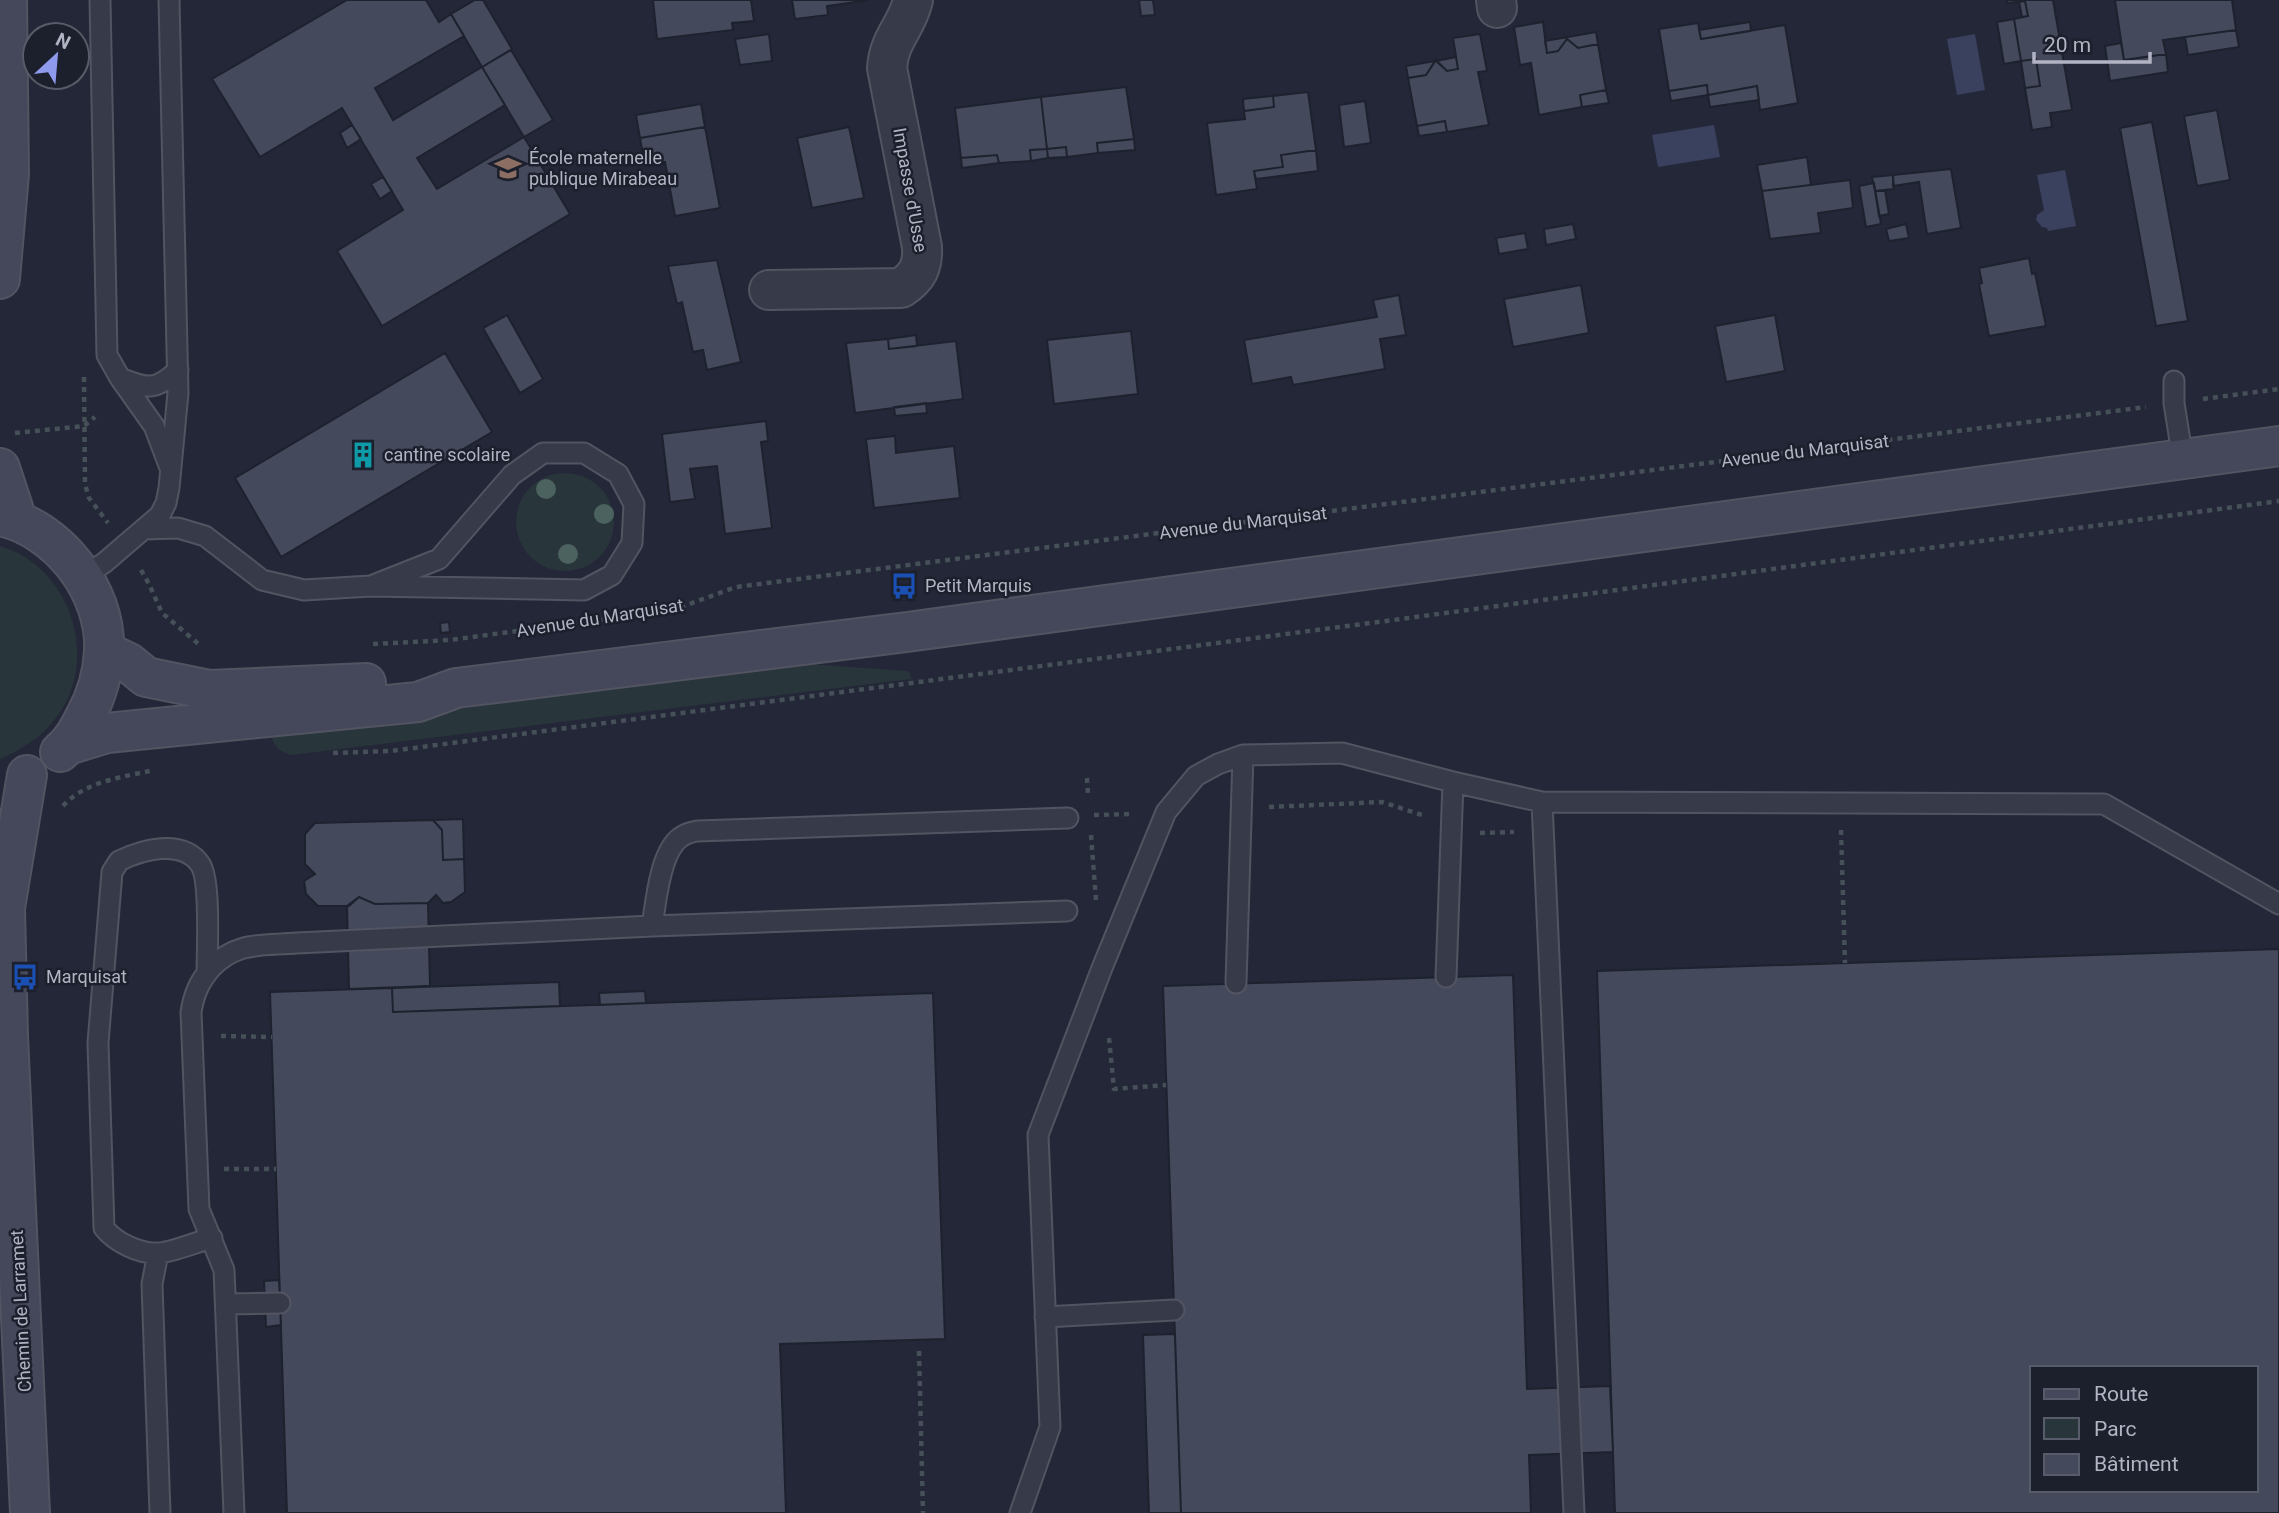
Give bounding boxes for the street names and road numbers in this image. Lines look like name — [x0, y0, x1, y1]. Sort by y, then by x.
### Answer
street label: Impasse d'Usse — [889, 126, 932, 254]
street label: Avenue du Marquisat — [1720, 430, 1890, 471]
street label: Avenue du Marquisat — [1158, 502, 1328, 543]
street label: Avenue du Marquisat — [515, 594, 685, 641]
street label: Chemin de Larramet — [6, 1229, 35, 1393]

